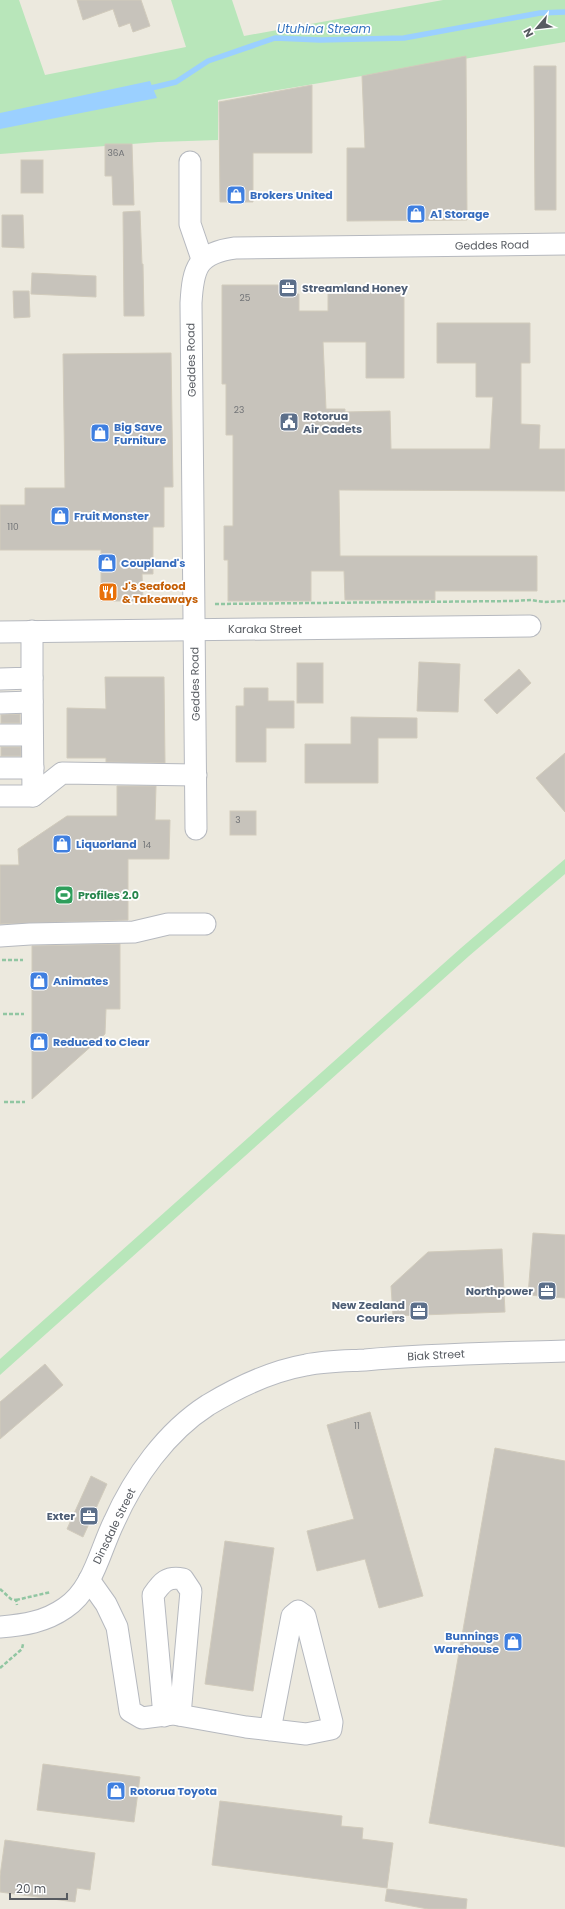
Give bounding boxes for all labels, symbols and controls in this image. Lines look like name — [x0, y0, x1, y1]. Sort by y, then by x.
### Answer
north arrow — [517, 8, 557, 48]
water label: Utuhina Stream — [277, 20, 371, 37]
text: N — [519, 25, 537, 40]
house number: 36A — [107, 147, 125, 159]
shop icon: Brokers United — [225, 184, 247, 206]
place label: Brokers United — [250, 187, 333, 203]
shop icon: A1 Storage — [405, 203, 427, 225]
place label: A1 Storage — [430, 206, 489, 222]
street label: Geddes Road — [455, 236, 529, 254]
office icon: Streamland Honey — [277, 277, 299, 299]
place label: Streamland Honey — [302, 280, 408, 296]
house number: 25 — [240, 292, 251, 304]
street label: Geddes Road — [182, 323, 200, 397]
house number: 23 — [234, 404, 244, 416]
place label: Rotorua Air Cadets — [303, 408, 362, 437]
public building icon: Rotorua Air Cadets — [278, 411, 300, 433]
place label: Big Save Furniture — [114, 419, 166, 448]
shop icon: Big Save Furniture — [89, 422, 111, 444]
shop icon: Fruit Monster — [49, 505, 71, 527]
place label: Fruit Monster — [74, 508, 149, 524]
house number: 110 — [7, 521, 19, 533]
shop icon: Coupland's — [96, 552, 118, 574]
place label: Coupland's — [121, 555, 185, 571]
place label: J's Seafood & Takeaways — [122, 578, 198, 607]
restaurant icon: J's Seafood & Takeaways — [97, 581, 119, 603]
street label: Karaka Street — [228, 621, 302, 637]
street label: Geddes Road — [186, 647, 204, 721]
house number: 3 — [235, 814, 241, 826]
shop icon: Liquorland — [51, 833, 73, 855]
place label: Liquorland — [76, 836, 137, 852]
house number: 14 — [143, 839, 152, 851]
sports icon: Profiles 2.0 — [53, 884, 75, 906]
place label: Profiles 2.0 — [78, 887, 139, 903]
shop icon: Animates — [28, 970, 50, 992]
place label: Animates — [53, 973, 108, 989]
shop icon: Reduced to Clear — [28, 1031, 50, 1053]
place label: Reduced to Clear — [53, 1034, 150, 1050]
office icon: Northpower — [536, 1280, 558, 1302]
place label: Northpower — [466, 1283, 533, 1299]
place label: New Zealand Couriers — [332, 1297, 405, 1326]
office icon: New Zealand Couriers — [408, 1300, 430, 1322]
street label: Biak Street — [407, 1346, 465, 1364]
house number: 11 — [354, 1420, 360, 1432]
street label: Dinsdale Street — [89, 1485, 139, 1567]
office icon: Exter — [78, 1505, 100, 1527]
place label: Exter — [47, 1508, 75, 1524]
place label: Bunnings Warehouse — [434, 1628, 499, 1657]
shop icon: Bunnings Warehouse — [502, 1631, 524, 1653]
shop icon: Rotorua Toyota — [105, 1780, 127, 1802]
place label: Rotorua Toyota — [130, 1783, 217, 1799]
scale bar — [10, 1875, 67, 1901]
text: 20 m — [16, 1880, 46, 1897]

